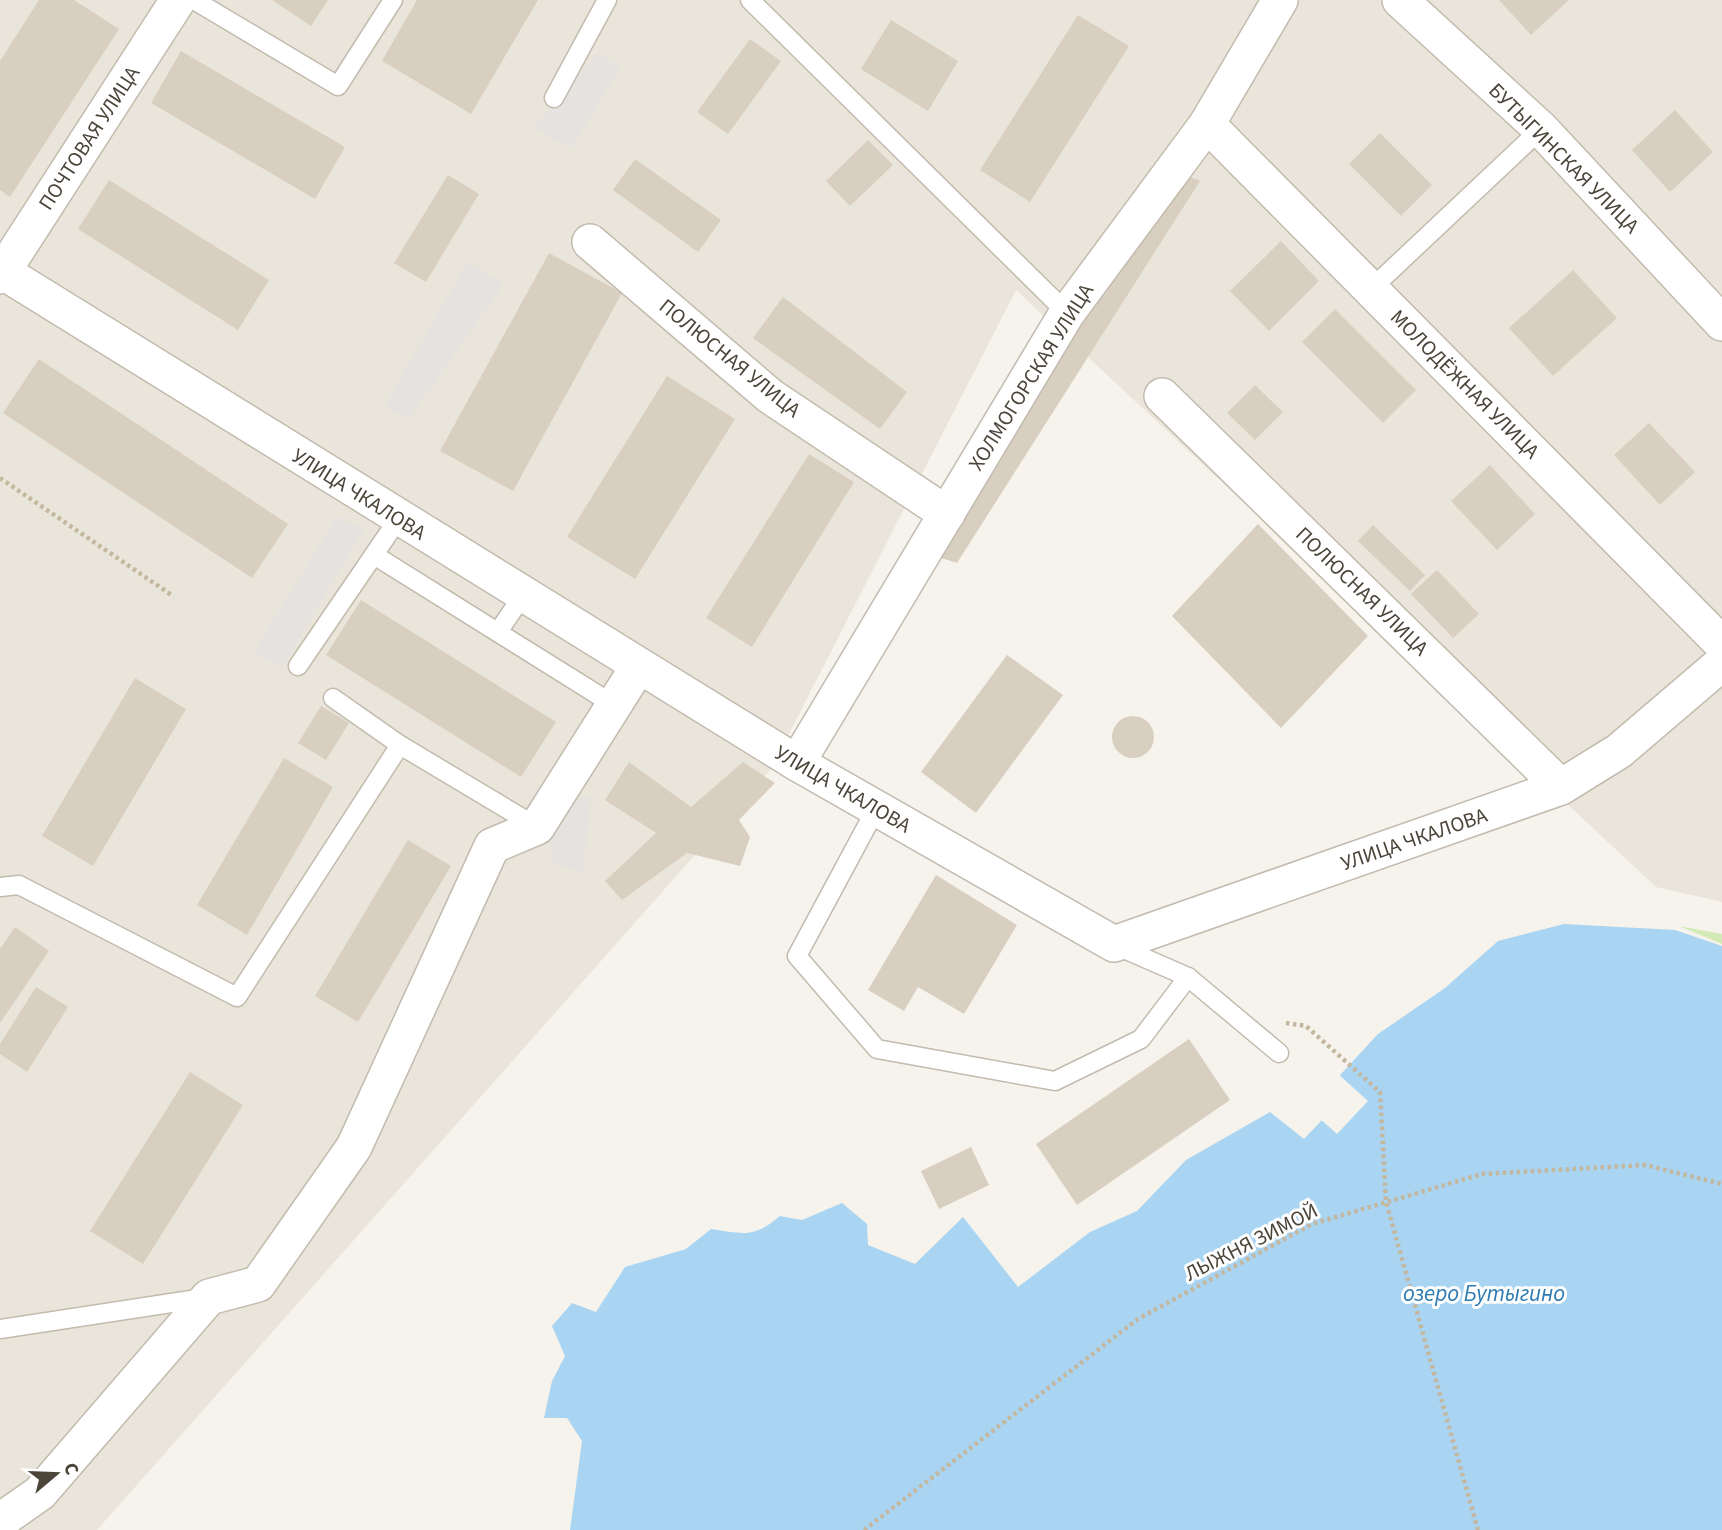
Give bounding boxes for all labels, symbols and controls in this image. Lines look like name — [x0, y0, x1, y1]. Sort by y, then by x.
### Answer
street label: ПОЧТОВАЯ УЛИЦА — [31, 60, 147, 216]
street label: БУТЫГИНСКАЯ УЛИЦА — [1482, 76, 1647, 241]
street label: ХОЛМОГОРСКАЯ УЛИЦА — [961, 277, 1101, 476]
street label: ПОЛЮСНАЯ УЛИЦА — [653, 291, 808, 425]
street label: МОЛОДЁЖНАЯ УЛИЦА — [1384, 303, 1547, 466]
street label: УЛИЦА ЧКАЛОВА — [286, 441, 432, 548]
street label: ПОЛЮСНАЯ УЛИЦА — [1289, 520, 1436, 663]
street label: УЛИЦА ЧКАЛОВА — [769, 738, 917, 840]
street label: УЛИЦА ЧКАЛОВА — [1337, 800, 1492, 878]
street label: ЛЫЖНЯ ЗИМОЙ — [1179, 1196, 1323, 1288]
water label: озеро Бутыгино — [1403, 1277, 1565, 1310]
north arrow — [21, 1439, 91, 1509]
text: С — [56, 1459, 85, 1479]

